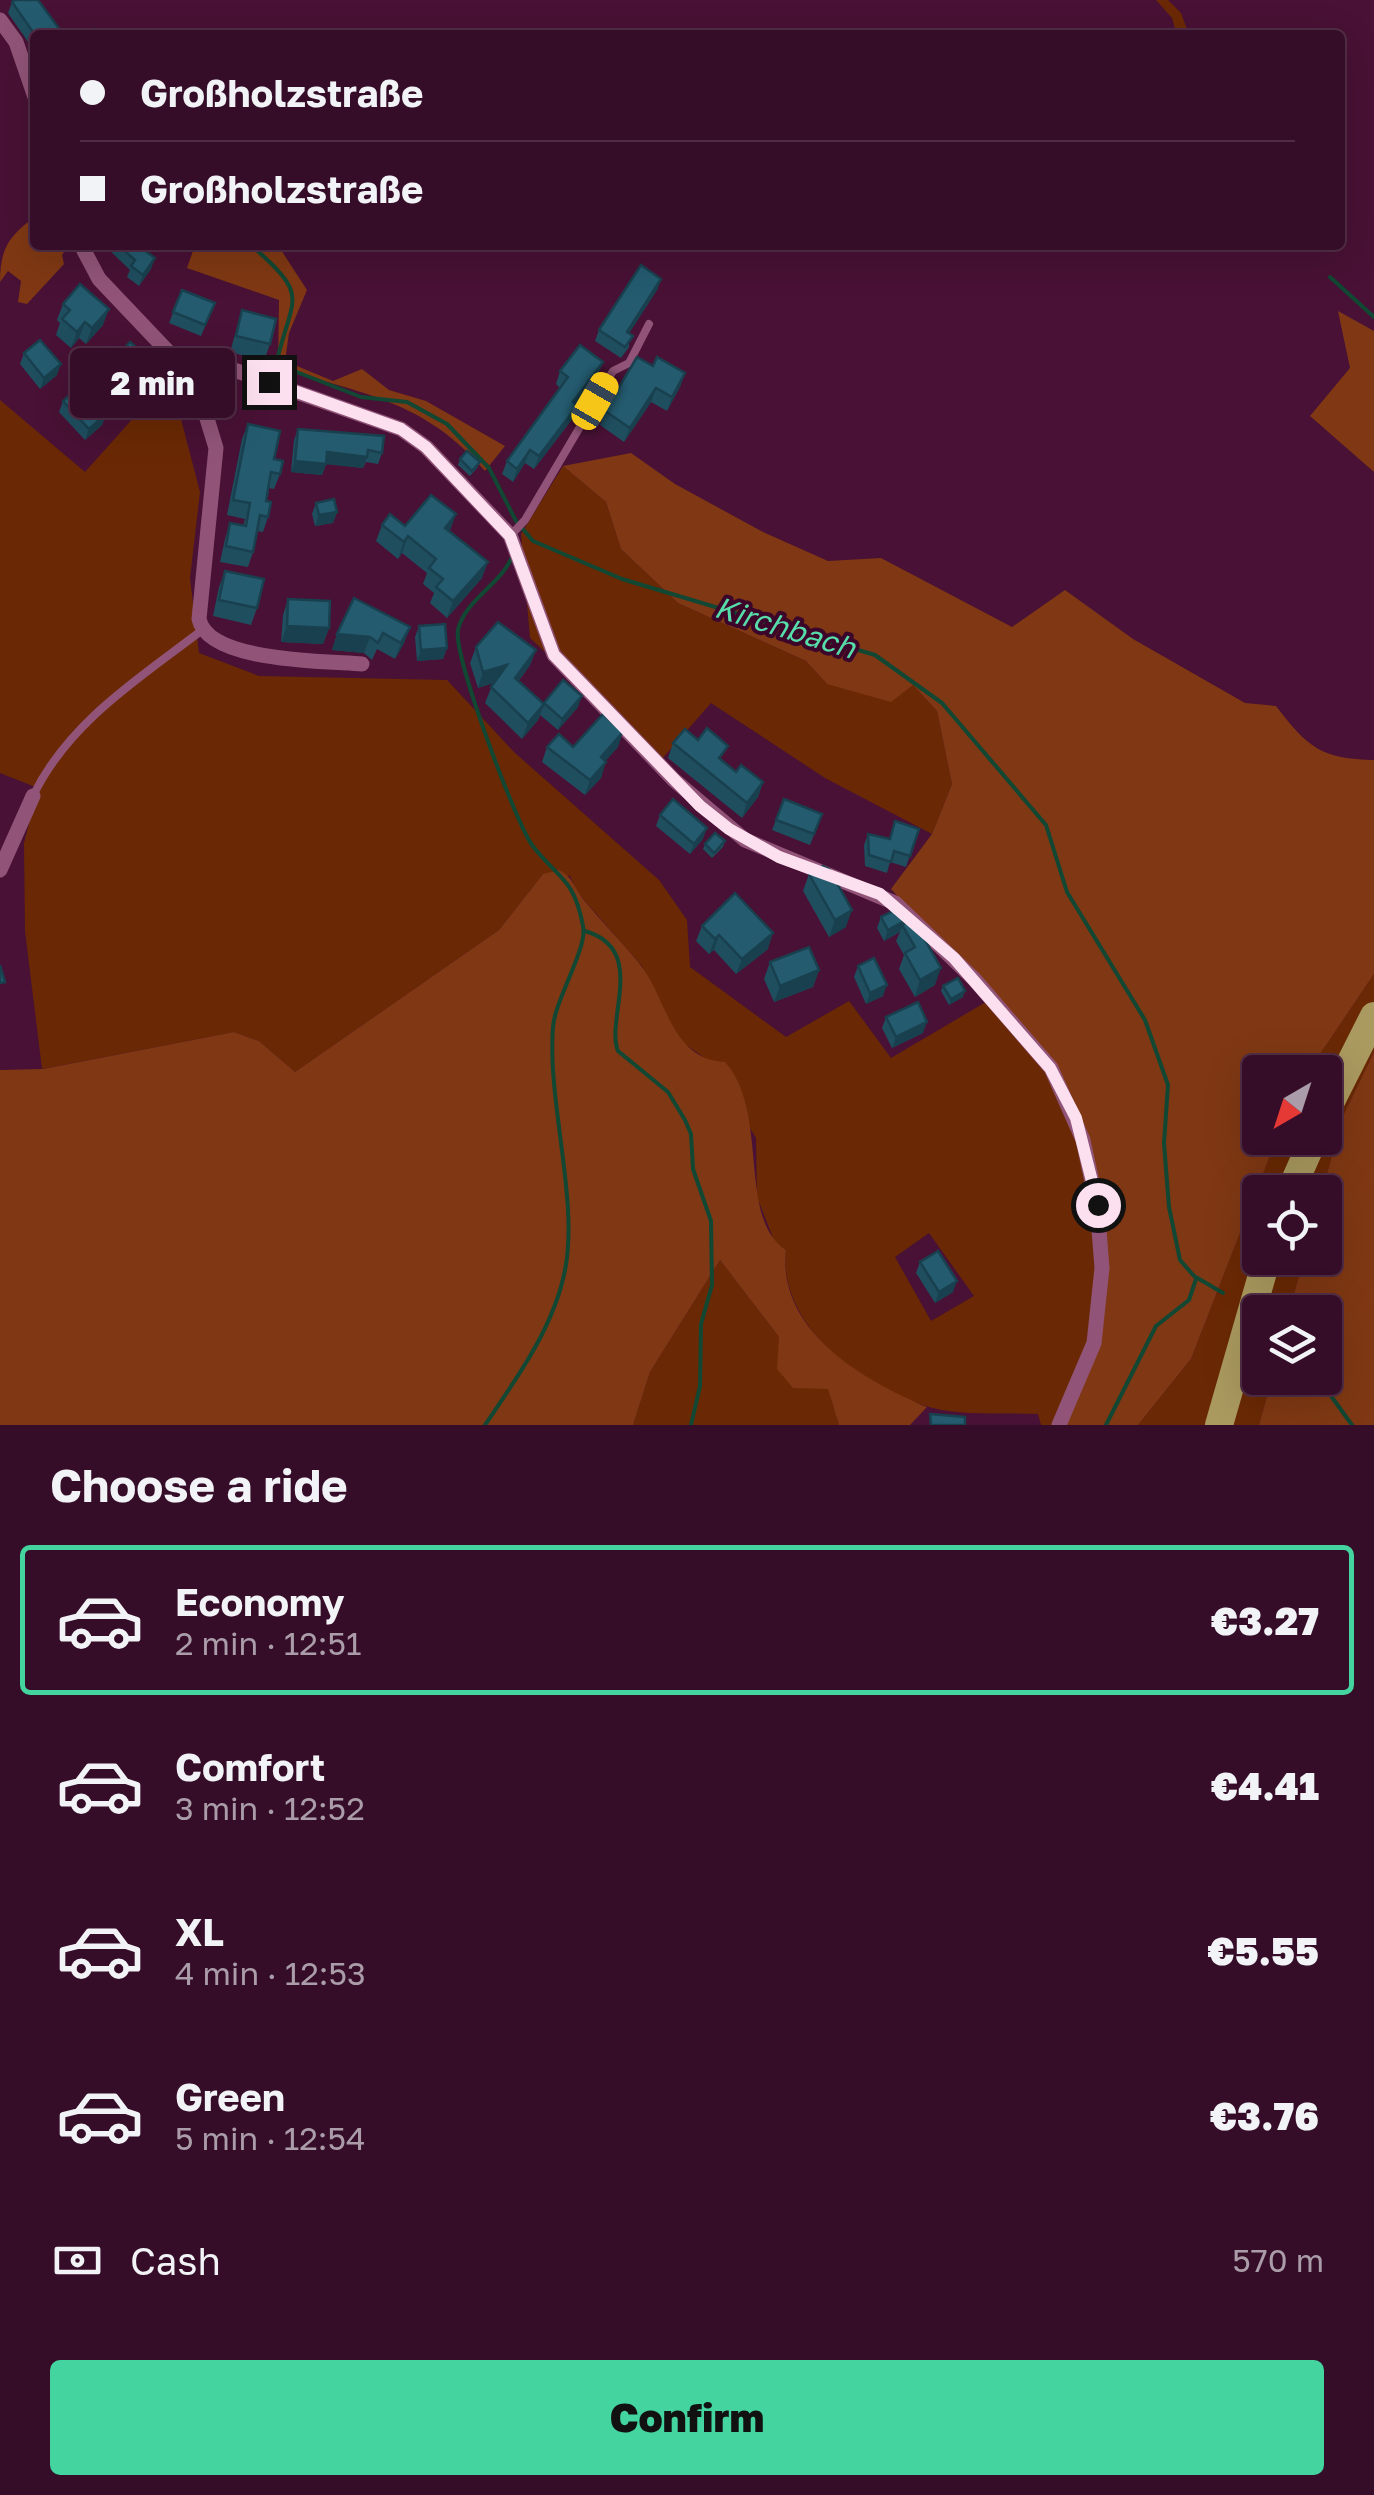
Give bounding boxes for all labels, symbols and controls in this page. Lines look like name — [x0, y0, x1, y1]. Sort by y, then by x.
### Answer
text: Großholzstraße — [140, 70, 424, 115]
text: Großholzstraße — [140, 166, 424, 211]
callout: 2 min — [69, 347, 234, 417]
route end — [247, 360, 292, 405]
text: 2 min — [110, 364, 195, 402]
car — [567, 368, 623, 434]
water label: Kirchbach — [711, 589, 861, 666]
north arrow — [1242, 1055, 1342, 1155]
map controls — [1242, 1055, 1342, 1395]
button: locate — [1242, 1175, 1342, 1275]
route start — [1076, 1183, 1121, 1228]
button: layers — [1242, 1295, 1342, 1395]
text: Choose a ride — [50, 1458, 348, 1512]
icon: car — [55, 1575, 145, 1665]
text: Economy — [175, 1579, 344, 1624]
text: €3.27 — [1211, 1598, 1319, 1643]
text: 2 min · 12:51 — [175, 1624, 362, 1662]
icon: car — [55, 1740, 145, 1830]
text: Comfort — [175, 1744, 325, 1789]
text: €4.41 — [1211, 1763, 1319, 1808]
text: 3 min · 12:52 — [175, 1789, 365, 1827]
icon: car — [55, 1905, 145, 1995]
text: XL — [175, 1909, 224, 1954]
text: €5.55 — [1207, 1928, 1319, 1973]
text: 4 min · 12:53 — [175, 1954, 366, 1992]
icon: car — [55, 2070, 145, 2160]
text: Green — [175, 2074, 285, 2119]
text: €3.76 — [1210, 2093, 1319, 2138]
text: 5 min · 12:54 — [175, 2119, 366, 2157]
icon: cash — [50, 2233, 105, 2288]
text: Cash — [130, 2238, 221, 2283]
text: 570 m — [1232, 2241, 1324, 2279]
button: Confirm — [50, 2360, 1324, 2475]

